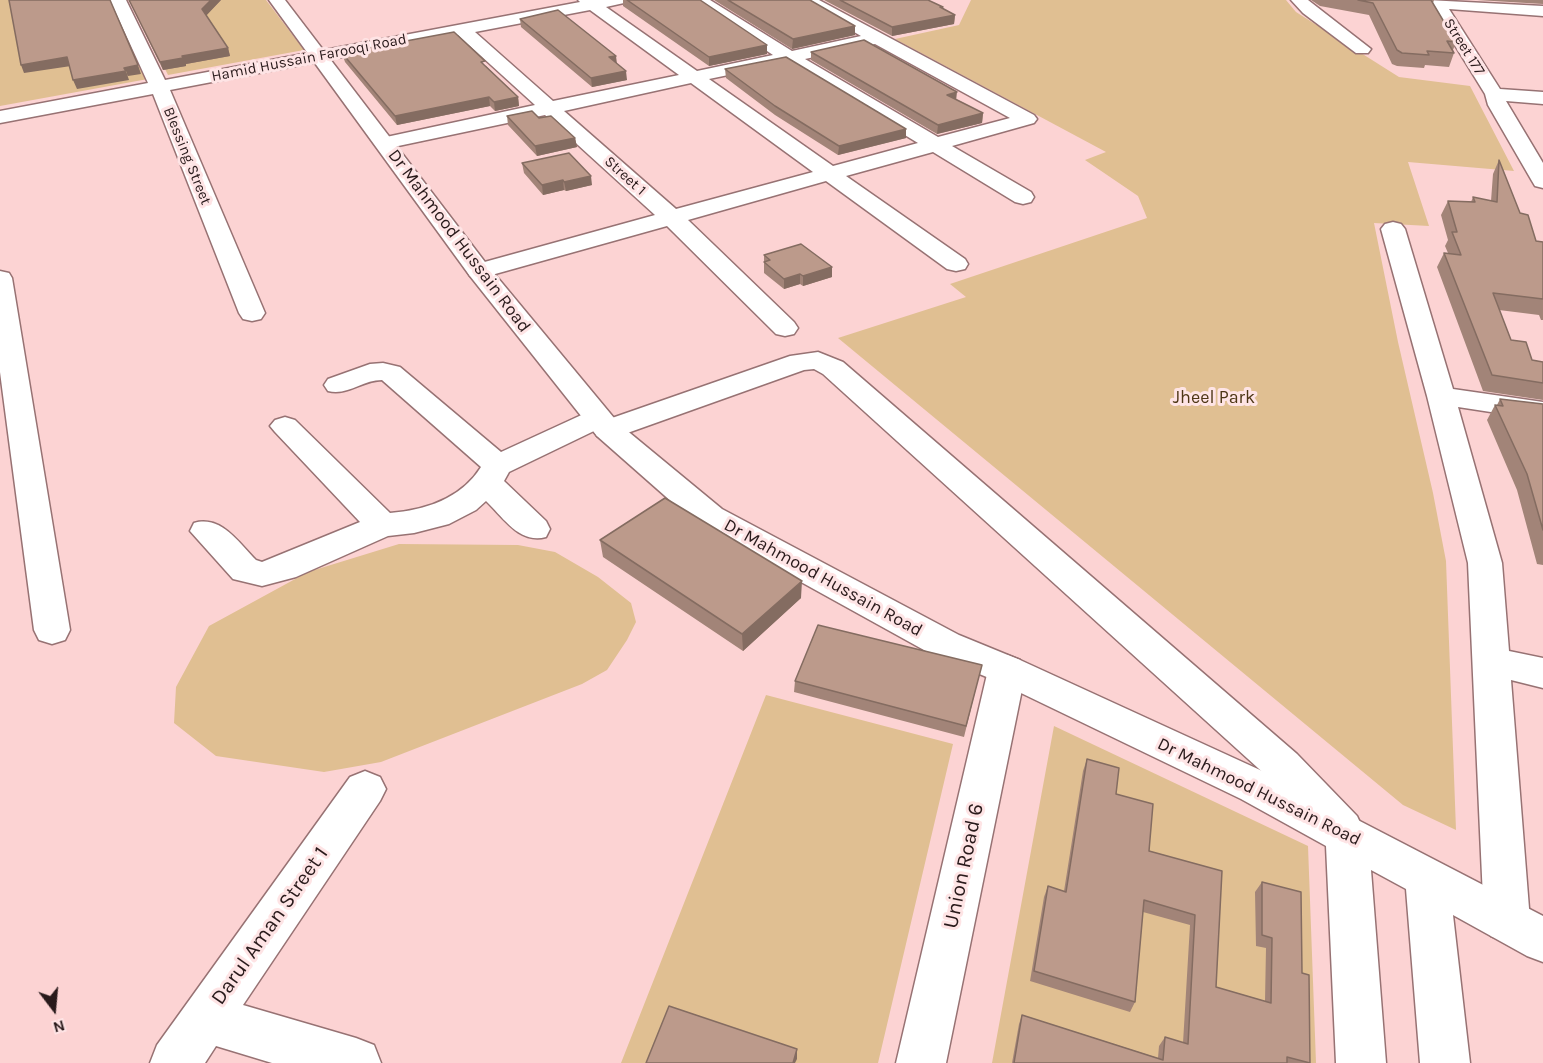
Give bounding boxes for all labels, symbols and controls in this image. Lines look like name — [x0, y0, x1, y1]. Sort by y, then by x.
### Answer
street label: Street 177 — [1439, 15, 1489, 79]
street label: Hamid Hussain Farooqi Road — [210, 30, 408, 86]
street label: Blessing Street — [159, 105, 215, 207]
street label: Dr Mahmood Hussain Road — [383, 145, 535, 337]
street label: Street 1 — [601, 153, 649, 199]
park label: Jheel Park — [1173, 387, 1255, 409]
street label: Dr Mahmood Hussain Road — [720, 514, 926, 642]
street label: Dr Mahmood Hussain Road — [1154, 733, 1364, 851]
street label: Union Road 6 — [938, 801, 990, 931]
street label: Darul Aman Street 1 — [206, 842, 334, 1010]
north arrow — [24, 979, 84, 1039]
text: N — [51, 1016, 67, 1037]

